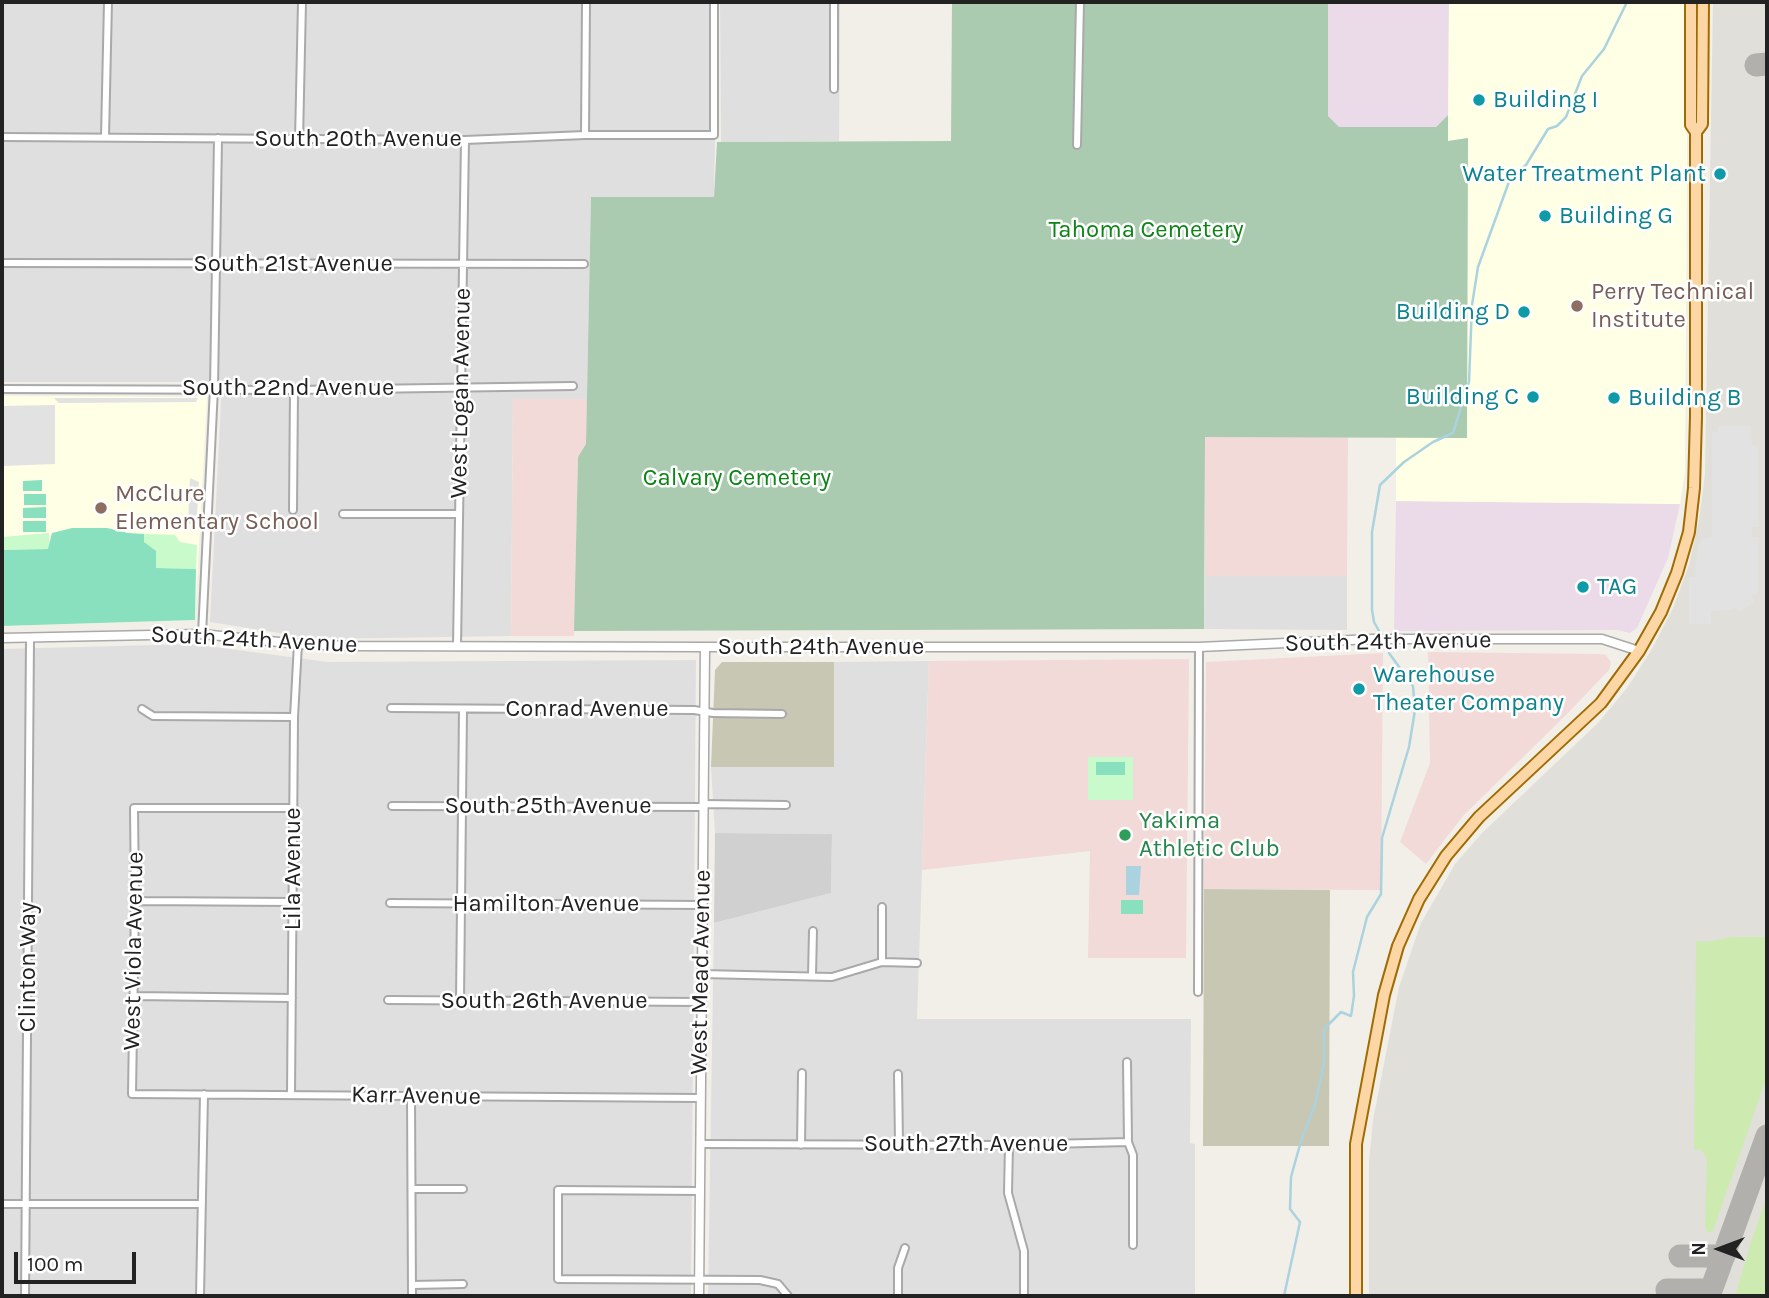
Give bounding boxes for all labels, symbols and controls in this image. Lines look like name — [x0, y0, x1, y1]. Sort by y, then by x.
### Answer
place label: Building I — [1493, 86, 1598, 114]
marker: Building I — [1471, 92, 1487, 108]
street label: South 20th Avenue — [254, 125, 462, 153]
place label: Water Treatment Plant — [1462, 160, 1706, 188]
marker: Water Treatment Plant — [1712, 166, 1728, 182]
place label: Building G — [1559, 202, 1673, 230]
marker: Building G — [1537, 208, 1553, 224]
park label: Tahoma Cemetery — [1048, 216, 1244, 244]
street label: South 21st Avenue — [193, 250, 393, 278]
place label: Perry Technical Institute — [1591, 278, 1754, 334]
street label: West Logan Avenue — [445, 287, 477, 499]
place label: Building D — [1396, 298, 1510, 326]
marker: Perry Technical Institute — [1569, 298, 1585, 314]
marker: Building D — [1516, 304, 1532, 320]
street label: South 22nd Avenue — [182, 374, 394, 402]
place label: Building C — [1406, 383, 1519, 411]
place label: Building B — [1628, 384, 1741, 412]
marker: Building C — [1525, 389, 1541, 405]
marker: Building B — [1606, 390, 1622, 406]
park label: Calvary Cemetery — [643, 464, 831, 492]
place label: McClure Elementary School — [115, 480, 319, 536]
marker: McClure Elementary School — [93, 500, 109, 516]
place label: TAG — [1597, 573, 1637, 601]
marker: TAG — [1575, 579, 1591, 595]
street label: South 24th Avenue — [150, 620, 358, 660]
street label: South 24th Avenue — [1284, 626, 1492, 658]
street label: South 24th Avenue — [718, 633, 924, 661]
place label: Warehouse Theater Company — [1373, 661, 1564, 717]
marker: Warehouse Theater Company — [1351, 681, 1367, 697]
street label: Conrad Avenue — [505, 695, 669, 723]
street label: South 25th Avenue — [444, 792, 652, 820]
place label: Yakima Athletic Club — [1139, 807, 1280, 863]
street label: Lila Avenue — [279, 808, 307, 930]
marker: Yakima Athletic Club — [1117, 827, 1133, 843]
street label: West Viola Avenue — [118, 851, 150, 1051]
street label: West Mead Avenue — [685, 869, 717, 1075]
street label: Hamilton Avenue — [453, 890, 639, 918]
street label: Clinton Way — [14, 902, 42, 1032]
street label: South 26th Avenue — [440, 987, 648, 1015]
street label: Karr Avenue — [351, 1080, 481, 1112]
street label: South 27th Avenue — [864, 1130, 1068, 1158]
north arrow — [1685, 1214, 1755, 1284]
scale bar — [18, 1238, 140, 1282]
text: N — [1688, 1242, 1710, 1256]
text: 100 m — [27, 1252, 84, 1276]

